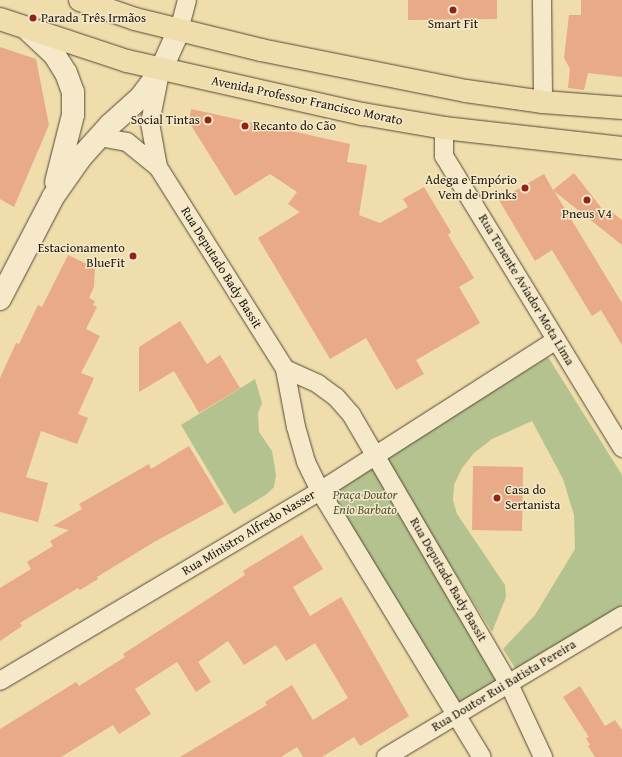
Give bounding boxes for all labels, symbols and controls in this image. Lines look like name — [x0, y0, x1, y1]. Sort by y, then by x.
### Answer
marker: Smart Fit — [448, 5, 458, 15]
place label: Parada Três Irmãos — [41, 10, 146, 26]
marker: Parada Três Irmãos — [28, 13, 38, 23]
place label: Smart Fit — [428, 16, 478, 32]
street label: Avenida Professor Francisco Morato — [210, 73, 404, 129]
place label: Social Tintas — [131, 112, 200, 128]
marker: Social Tintas — [203, 115, 213, 125]
place label: Recanto do Cão — [253, 118, 336, 134]
marker: Recanto do Cão — [240, 121, 250, 131]
place label: Adega e Empório Vem de Drinks — [425, 173, 517, 204]
marker: Adega e Empório Vem de Drinks — [520, 183, 530, 193]
marker: Pneus V4 — [582, 195, 592, 205]
street label: Rua Deputado Bady Bassit — [177, 204, 265, 332]
place label: Pneus V4 — [562, 206, 612, 222]
street label: Rua Tenente Aviador Mota Lima — [475, 212, 577, 368]
place label: Estacionamento BlueFit — [38, 241, 125, 272]
marker: Estacionamento BlueFit — [128, 251, 138, 261]
place label: Casa do Sertanista — [505, 483, 560, 514]
street label: Rua Ministro Alfredo Nasser — [179, 487, 319, 579]
park label: Praça Doutor Enio Barbato — [333, 488, 397, 519]
marker: Casa do Sertanista — [492, 493, 502, 503]
street label: Rua Deputado Bady Bassit — [406, 515, 490, 645]
street label: Rua Doutor Rui Batista Pereira — [429, 637, 579, 735]

